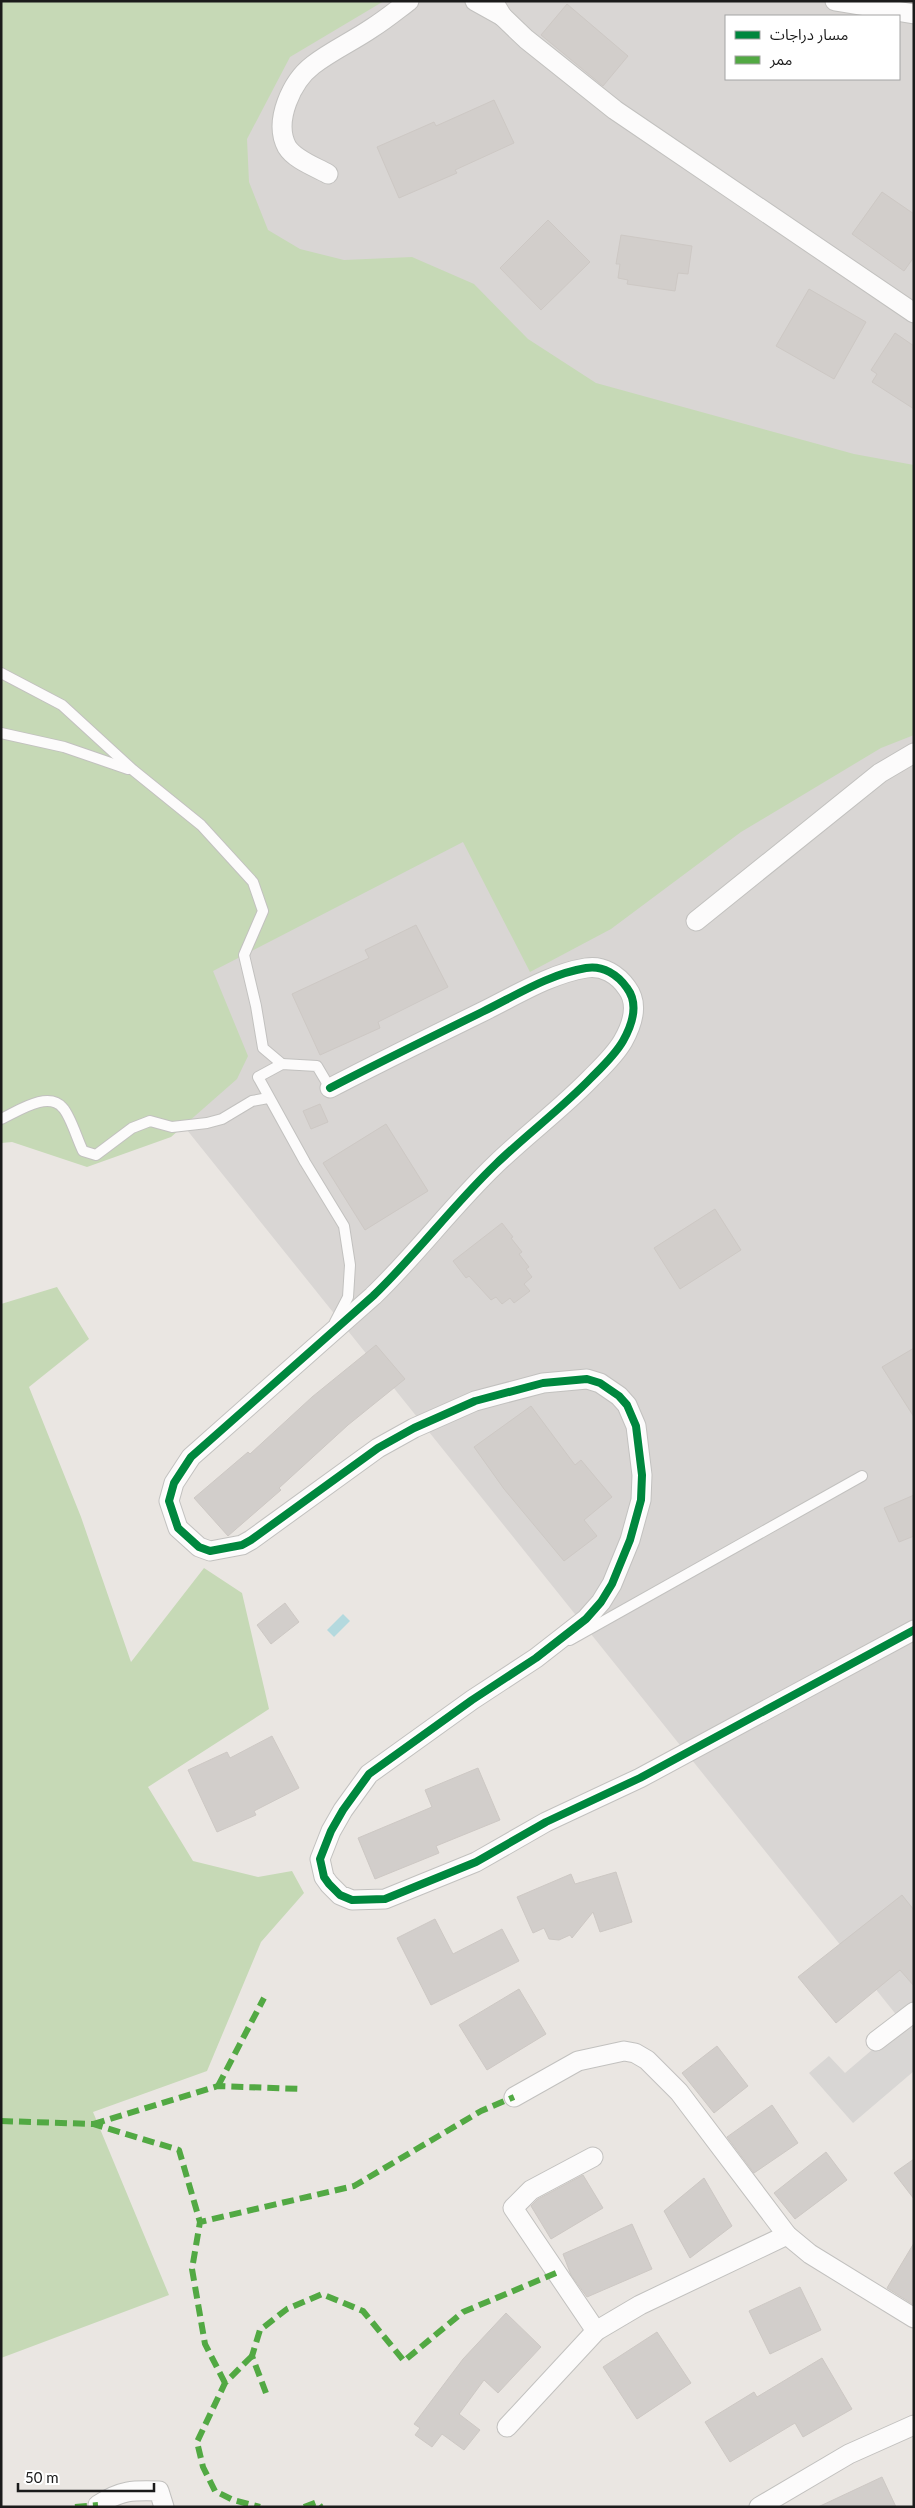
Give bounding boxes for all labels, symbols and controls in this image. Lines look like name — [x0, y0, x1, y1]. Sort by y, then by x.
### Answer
legend — [725, 15, 900, 80]
text: مسار دراجات — [770, 25, 848, 44]
text: ممر — [769, 50, 793, 69]
scale bar — [18, 2460, 154, 2492]
text: 50 m — [25, 2468, 59, 2486]

